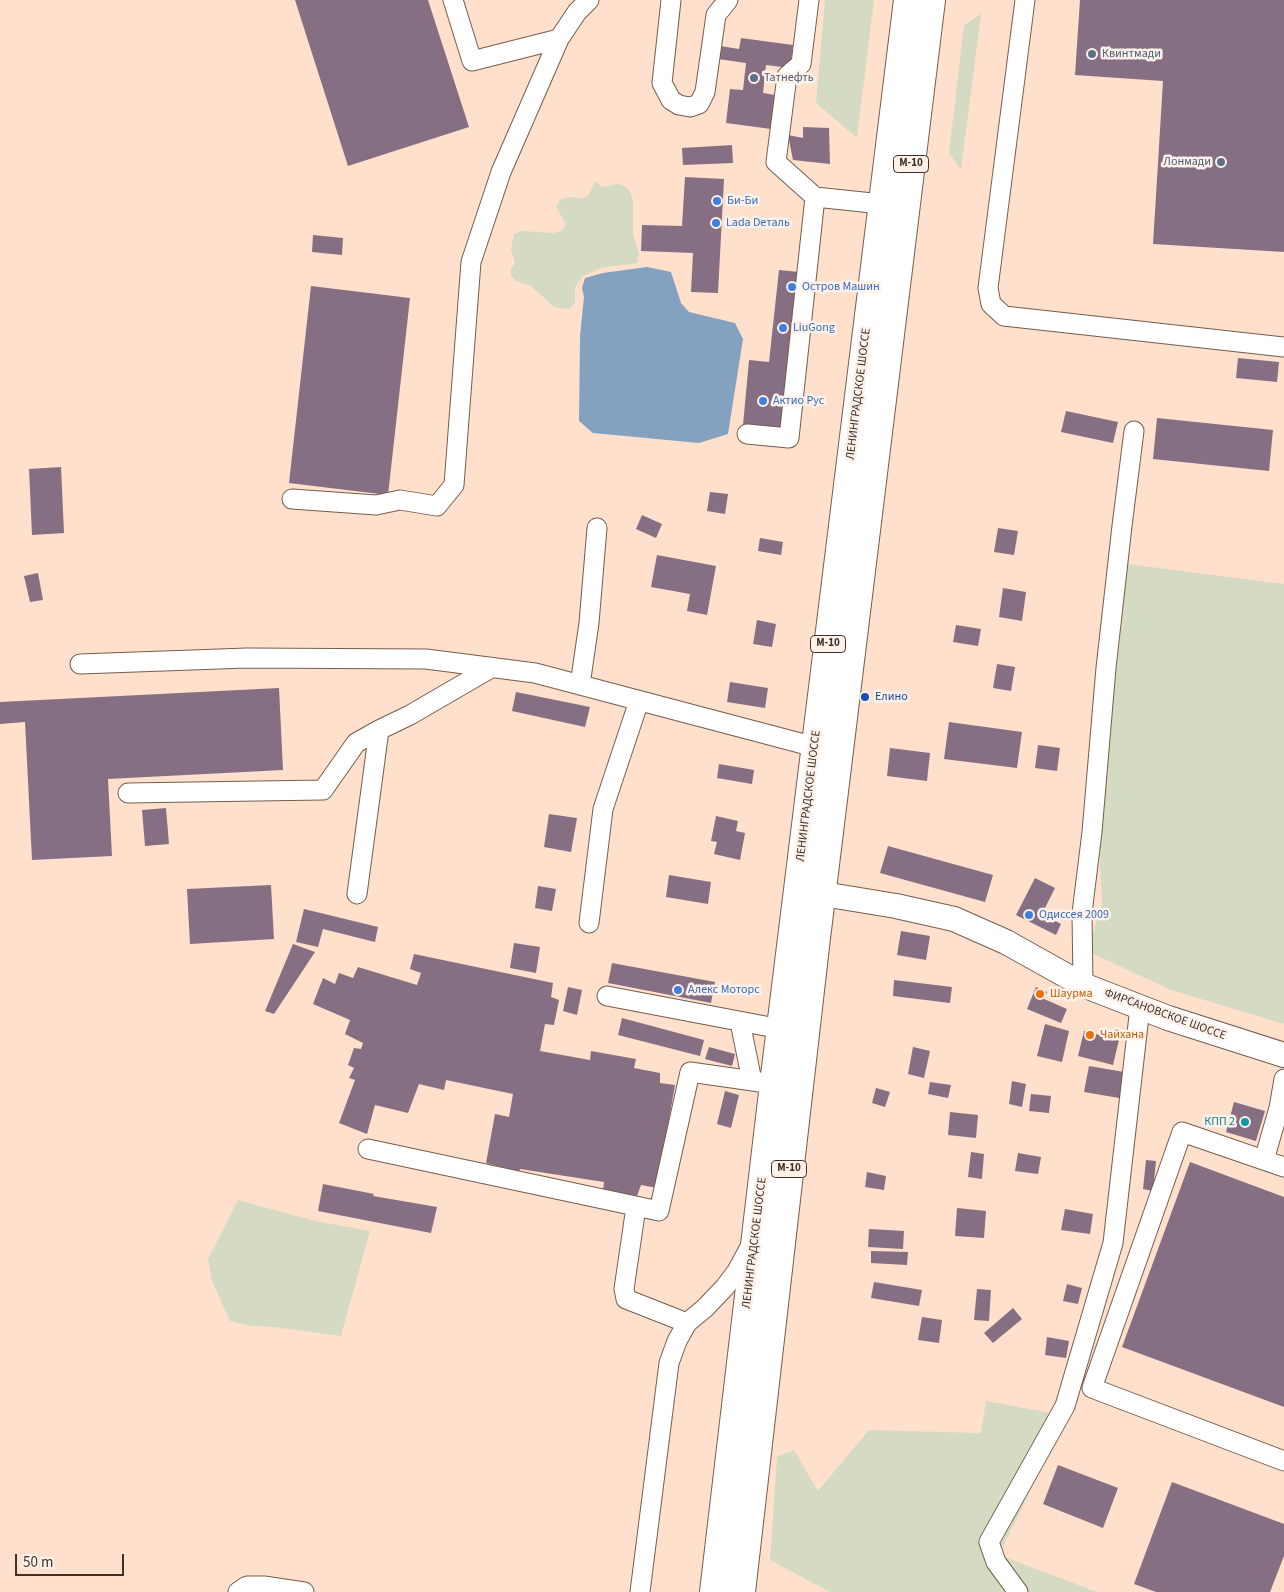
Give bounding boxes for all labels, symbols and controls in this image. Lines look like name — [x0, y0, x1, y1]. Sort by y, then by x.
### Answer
place label: Квинтмади — [1102, 47, 1161, 61]
marker: Квинтмади — [1086, 48, 1098, 60]
place label: Татнефть — [764, 71, 814, 85]
marker: Татнефть — [748, 72, 760, 84]
place label: Лонмади — [1163, 155, 1211, 169]
road number: М-10 — [894, 156, 928, 172]
marker: Лонмади — [1215, 156, 1227, 168]
place label: Би-Би — [727, 194, 758, 208]
marker: Би-Би — [711, 195, 723, 207]
place label: Lada Dеталь — [726, 216, 790, 230]
marker: Lada Dеталь — [710, 217, 722, 229]
place label: Остров Машин — [802, 280, 880, 294]
marker: Остров Машин — [786, 281, 798, 293]
place label: LiuGong — [793, 321, 835, 335]
marker: LiuGong — [777, 322, 789, 334]
street label: ЛЕНИНГРАДСКОЕ ШОССЕ — [844, 327, 874, 461]
place label: Актио Рус — [773, 394, 824, 408]
marker: Актио Рус — [757, 395, 769, 407]
road number: М-10 — [810, 636, 846, 652]
place label: Елино — [875, 690, 908, 704]
marker: Елино — [859, 691, 871, 703]
street label: ЛЕНИНГРАДСКОЕ ШОССЕ — [794, 729, 824, 863]
place label: Одиссея 2009 — [1039, 908, 1109, 922]
marker: Одиссея 2009 — [1023, 909, 1035, 921]
place label: Алекс Моторс — [688, 983, 760, 997]
marker: Алекс Моторс — [672, 984, 684, 996]
street label: ФИРСАНОВСКОЕ ШОССЕ — [1102, 986, 1228, 1044]
place label: Шаурма — [1050, 987, 1092, 1001]
marker: Шаурма — [1034, 988, 1046, 1000]
place label: Чайхана — [1100, 1028, 1144, 1042]
marker: Чайхана — [1084, 1029, 1096, 1041]
place label: КПП 2 — [1204, 1115, 1235, 1129]
marker: КПП 2 — [1239, 1116, 1251, 1128]
road number: М-10 — [772, 1160, 806, 1178]
street label: ЛЕНИНГРАДСКОЕ ШОССЕ — [740, 1176, 770, 1310]
scale bar — [18, 1544, 126, 1576]
text: 50 m — [23, 1552, 53, 1573]

